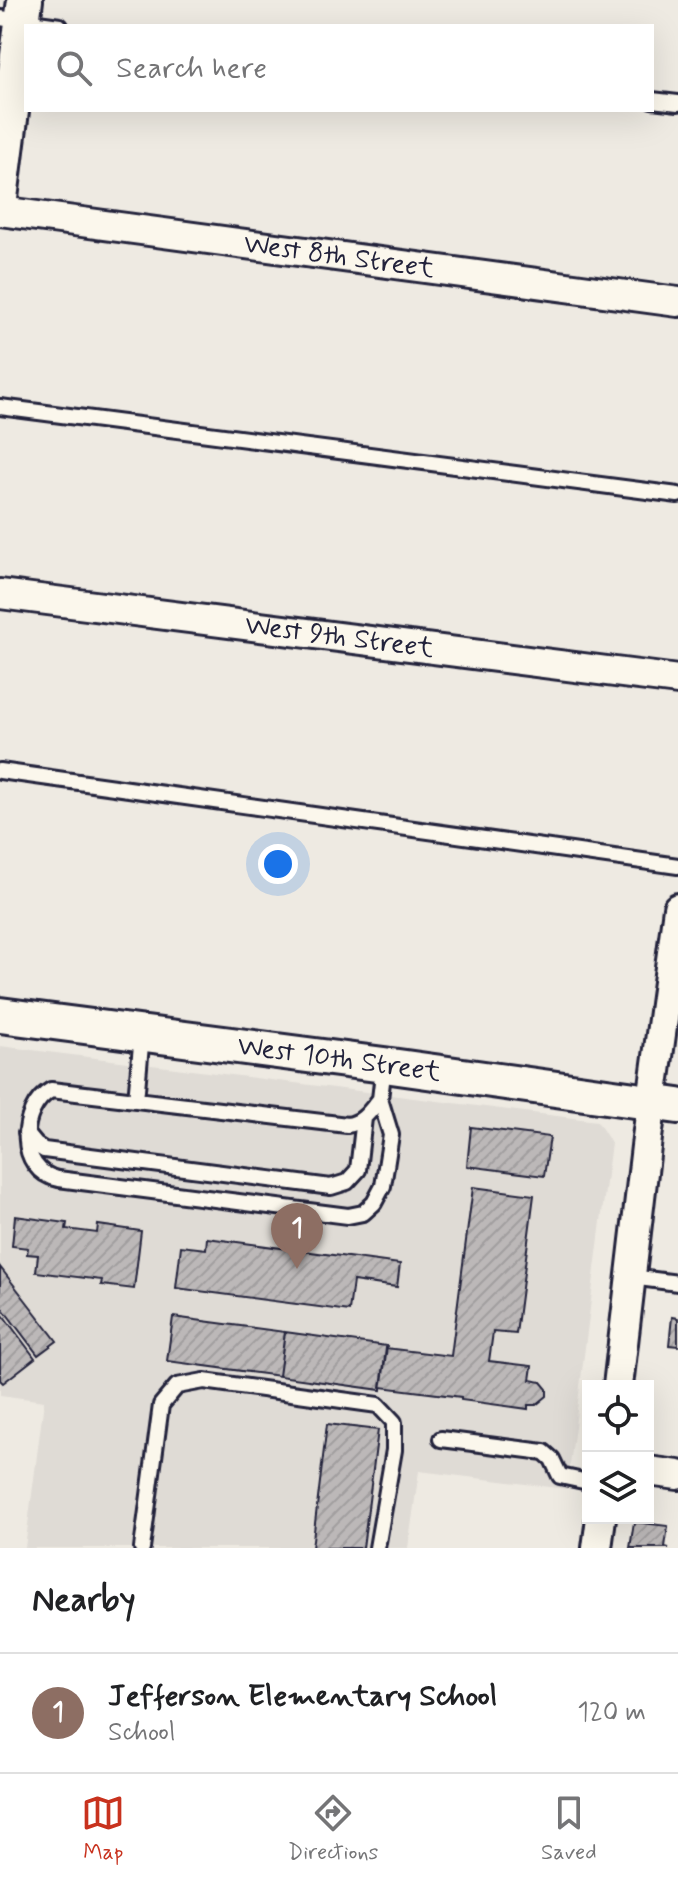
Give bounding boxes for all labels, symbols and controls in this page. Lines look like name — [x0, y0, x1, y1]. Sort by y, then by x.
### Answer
search box — [24, 24, 654, 112]
icon: search — [52, 46, 96, 90]
text: Search here — [116, 49, 267, 88]
street label: West 8th Street — [241, 225, 437, 288]
street label: West 9th Street — [243, 607, 436, 667]
your location — [258, 844, 298, 884]
street label: West 10th Street — [235, 1028, 444, 1091]
pin: 1 — [271, 1203, 323, 1269]
map controls — [582, 1380, 654, 1524]
button: locate — [582, 1380, 654, 1452]
button: layers — [582, 1452, 654, 1524]
text: Nearby — [32, 1578, 136, 1623]
text: Jefferson Elementary School — [108, 1677, 497, 1716]
text: 1 — [52, 1696, 64, 1730]
text: 120 m — [577, 1696, 646, 1730]
text: School — [108, 1716, 175, 1750]
tab: Map — [81, 1791, 125, 1867]
tab: Directions — [288, 1791, 378, 1867]
tab: Saved — [541, 1791, 597, 1867]

